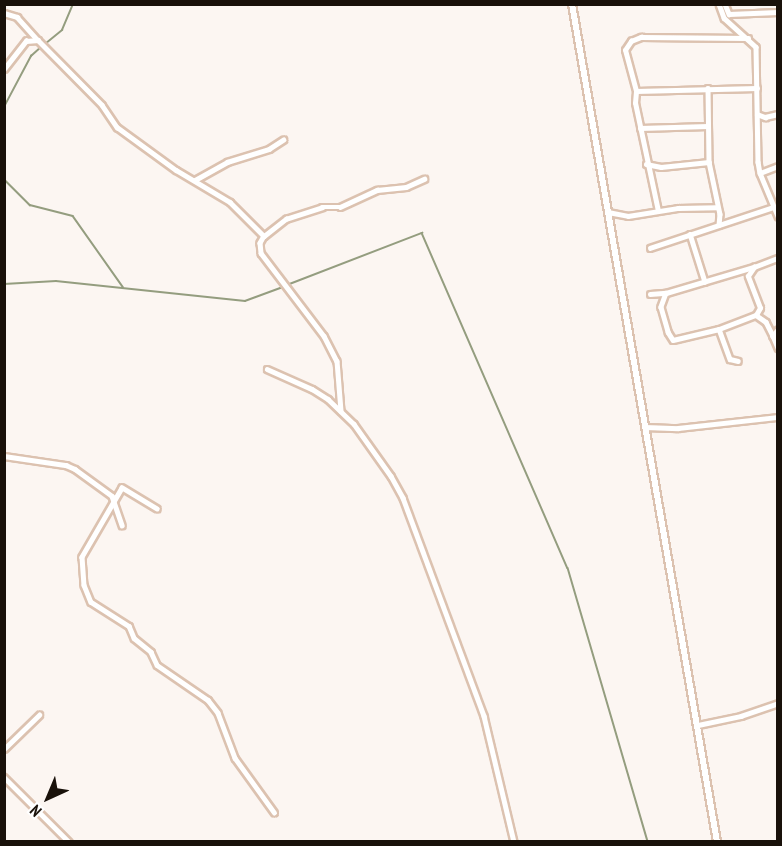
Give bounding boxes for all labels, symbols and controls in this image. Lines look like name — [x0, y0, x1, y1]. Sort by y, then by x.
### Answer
north arrow — [18, 768, 78, 828]
text: N — [25, 801, 46, 821]

